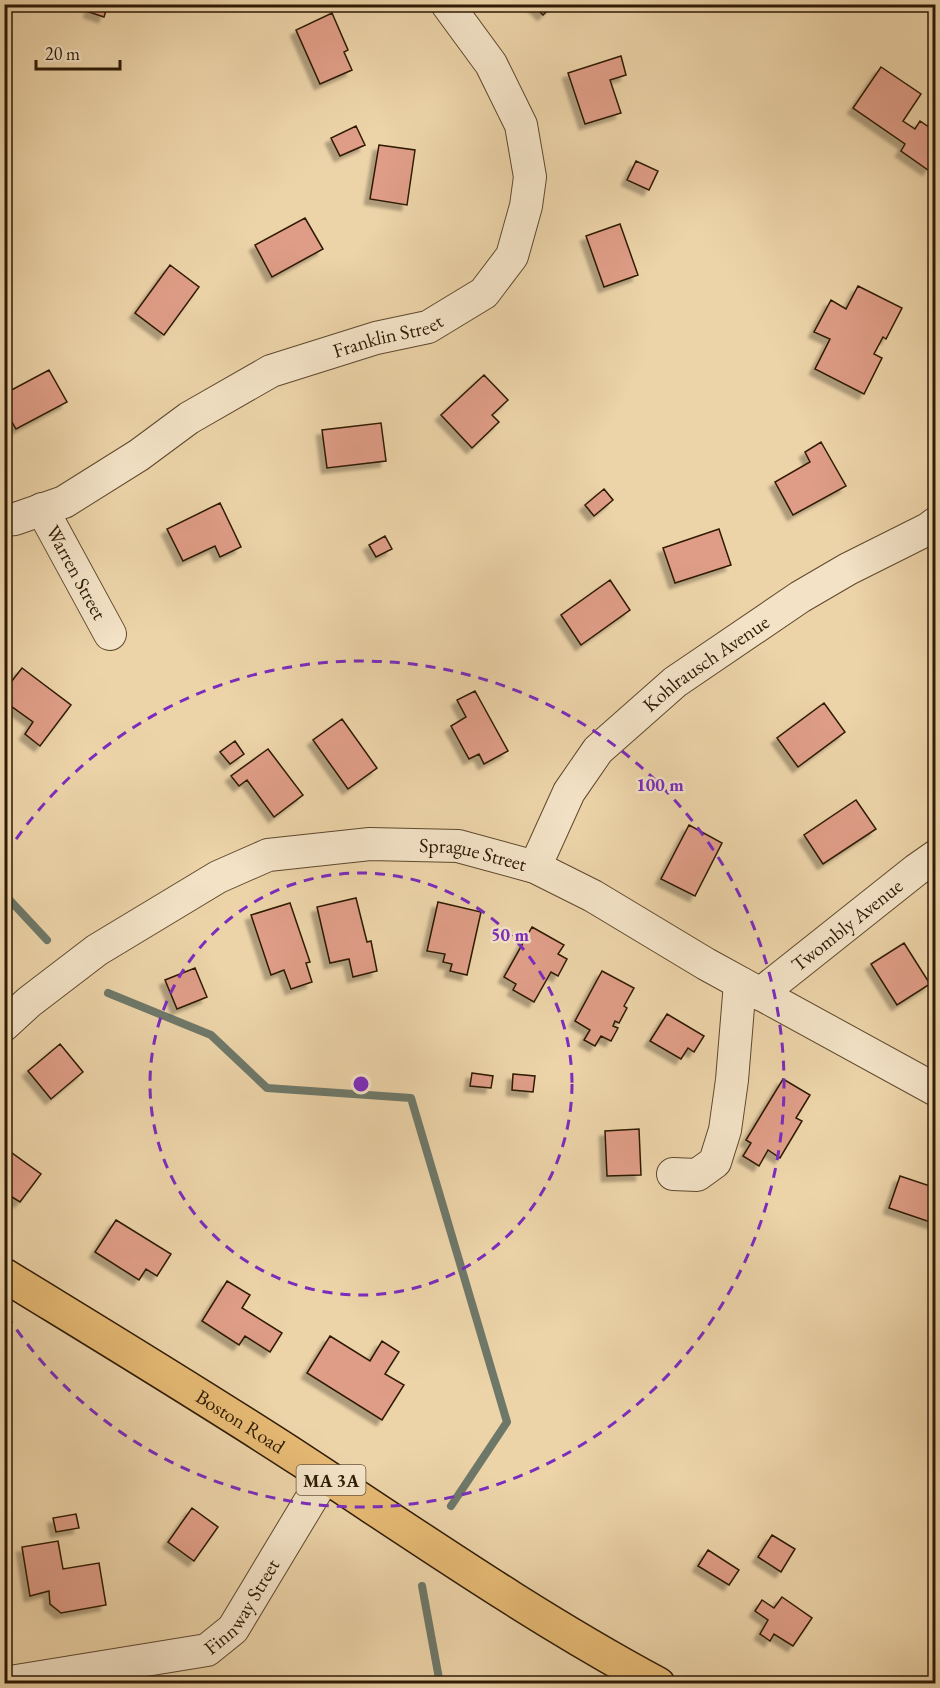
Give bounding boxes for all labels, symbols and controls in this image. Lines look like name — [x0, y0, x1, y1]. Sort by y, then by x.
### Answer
scale bar — [36, 33, 120, 71]
text: 20 m — [45, 42, 80, 65]
street label: Franklin Street — [329, 308, 448, 364]
street label: Warren Street — [40, 520, 113, 625]
street label: Kohlrausch Avenue — [637, 609, 774, 718]
text: 100 m — [636, 773, 684, 796]
street label: Sprague Street — [419, 832, 530, 877]
street label: Twombly Avenue — [786, 873, 908, 977]
text: 50 m — [491, 923, 529, 946]
centre of rings — [351, 1074, 371, 1094]
street label: Boston Road — [191, 1383, 291, 1460]
road number: MA 3A — [296, 1465, 366, 1495]
street label: Finnway Street — [198, 1553, 286, 1660]

